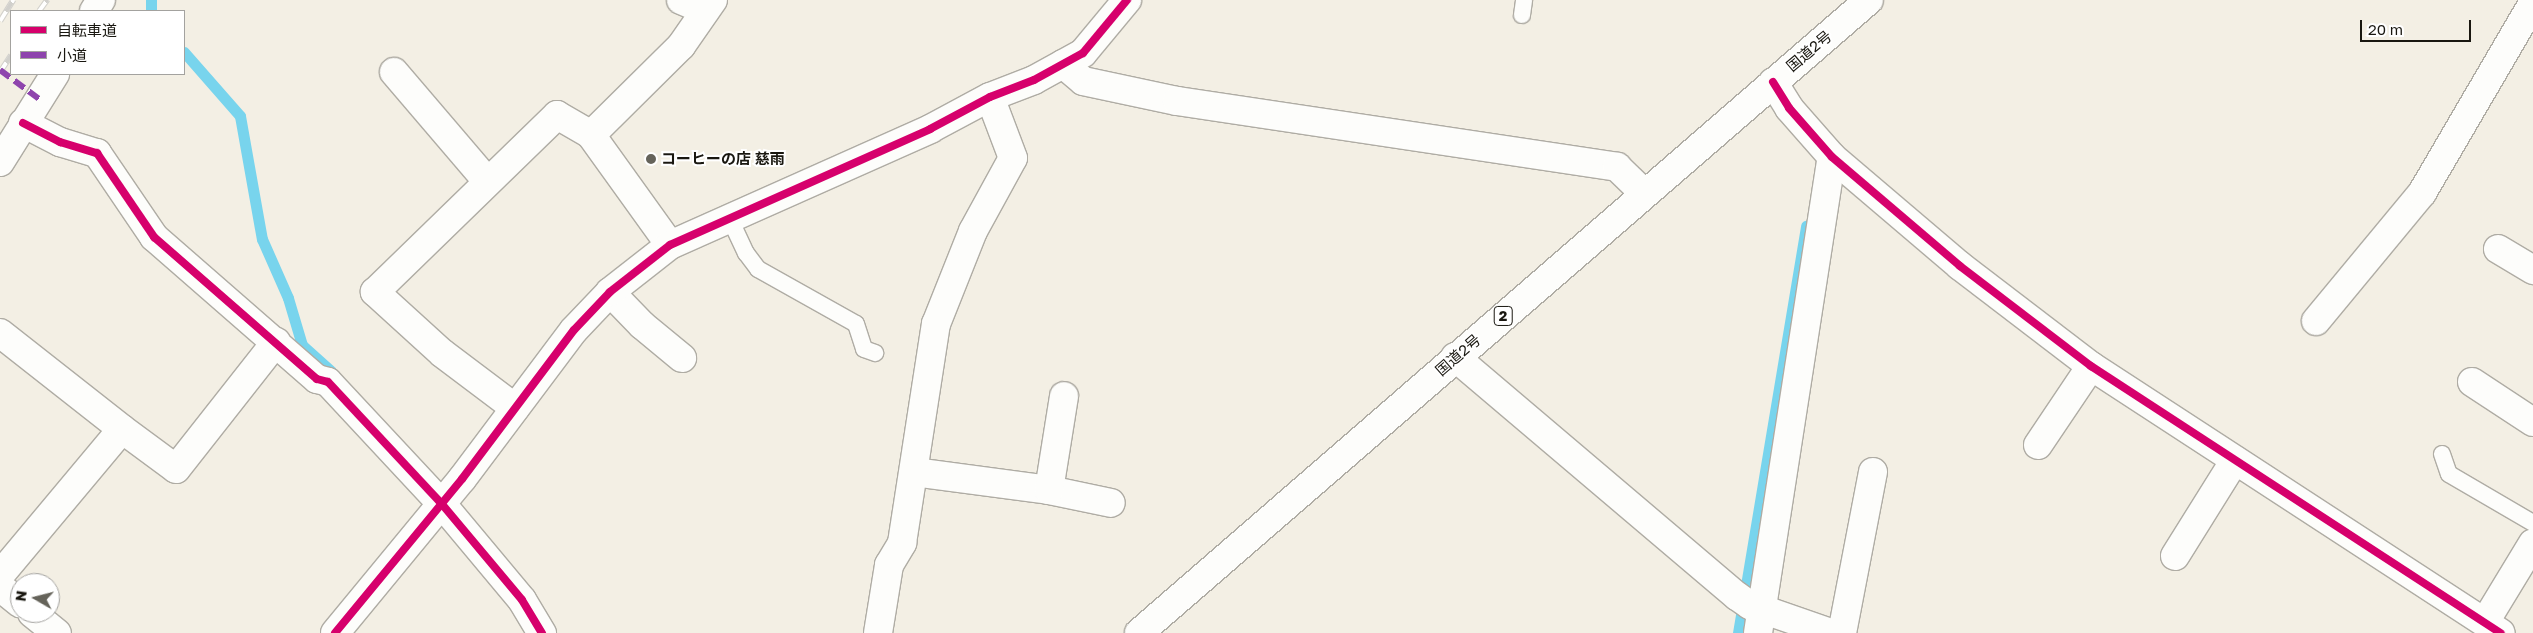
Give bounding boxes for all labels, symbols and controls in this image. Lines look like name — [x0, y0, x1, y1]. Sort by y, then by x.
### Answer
legend — [10, 10, 185, 75]
scale bar — [2363, 10, 2474, 42]
text: 20 m — [2368, 20, 2403, 38]
text: 自転車道 — [57, 21, 117, 39]
street label: 国道2号 — [1783, 27, 1835, 75]
text: 小道 — [57, 46, 87, 64]
place label: コーヒーの店 慈雨 — [661, 150, 785, 168]
marker: コーヒーの店 慈雨 — [645, 153, 657, 165]
road number: 2 — [1493, 304, 1513, 328]
street label: 国道2号 — [1432, 331, 1484, 379]
north arrow — [10, 573, 60, 623]
text: N — [11, 590, 30, 602]

